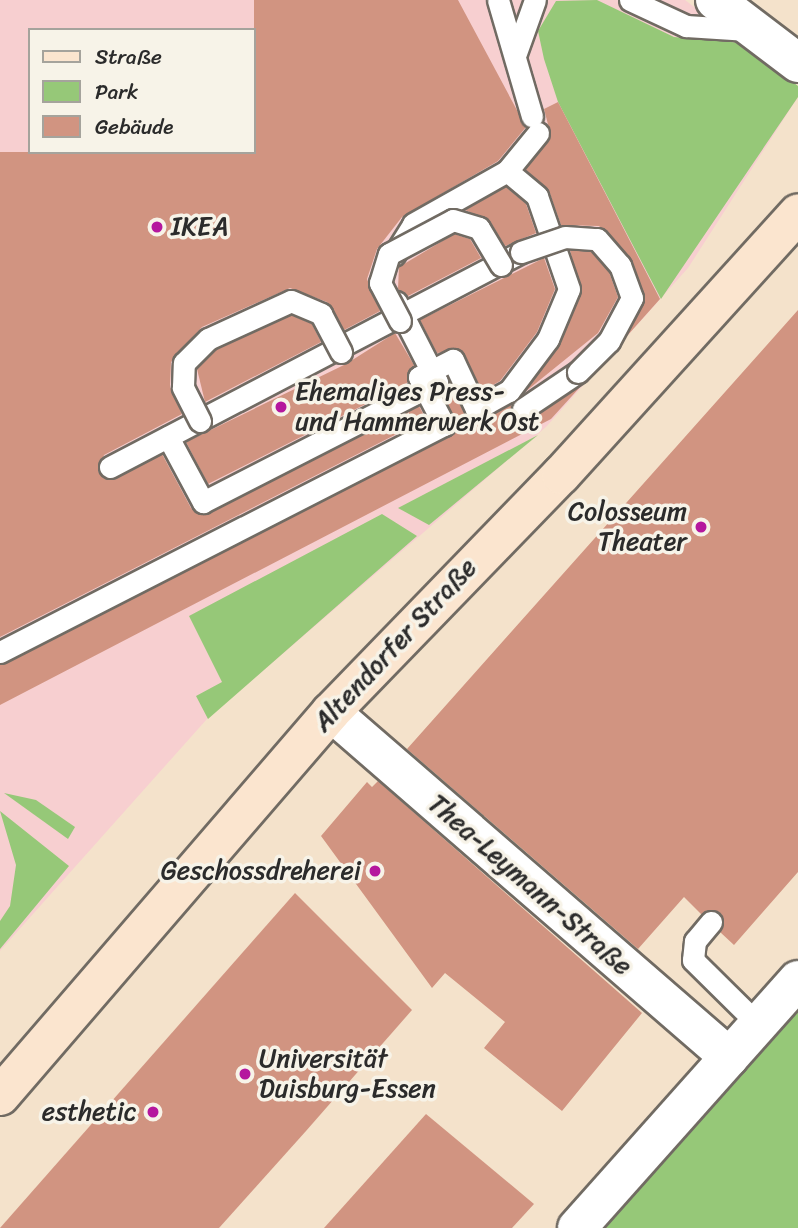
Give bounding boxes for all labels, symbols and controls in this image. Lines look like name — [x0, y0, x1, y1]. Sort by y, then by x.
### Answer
legend — [28, 28, 256, 154]
text: Straße — [95, 38, 162, 76]
text: Park — [95, 73, 138, 111]
text: Gebäude — [95, 108, 173, 146]
place label: IKEA — [171, 211, 228, 243]
marker: IKEA — [149, 219, 165, 235]
place label: Ehemaliges Press- und Hammerwerk Ost — [295, 376, 541, 438]
marker: Ehemaliges Press- und Hammerwerk Ost — [273, 399, 289, 415]
place label: Colosseum Theater — [568, 496, 687, 558]
marker: Colosseum Theater — [693, 519, 709, 535]
street label: Altendorfer Straße — [307, 552, 483, 738]
street label: Thea-Leymann-Straße — [422, 788, 638, 982]
place label: Geschossdreherei — [161, 855, 361, 887]
marker: Geschossdreherei — [367, 863, 383, 879]
place label: Universität Duisburg-Essen — [259, 1043, 436, 1104]
marker: Universität Duisburg-Essen — [237, 1066, 253, 1082]
place label: esthetic — [42, 1096, 137, 1128]
marker: esthetic — [143, 1102, 163, 1122]

